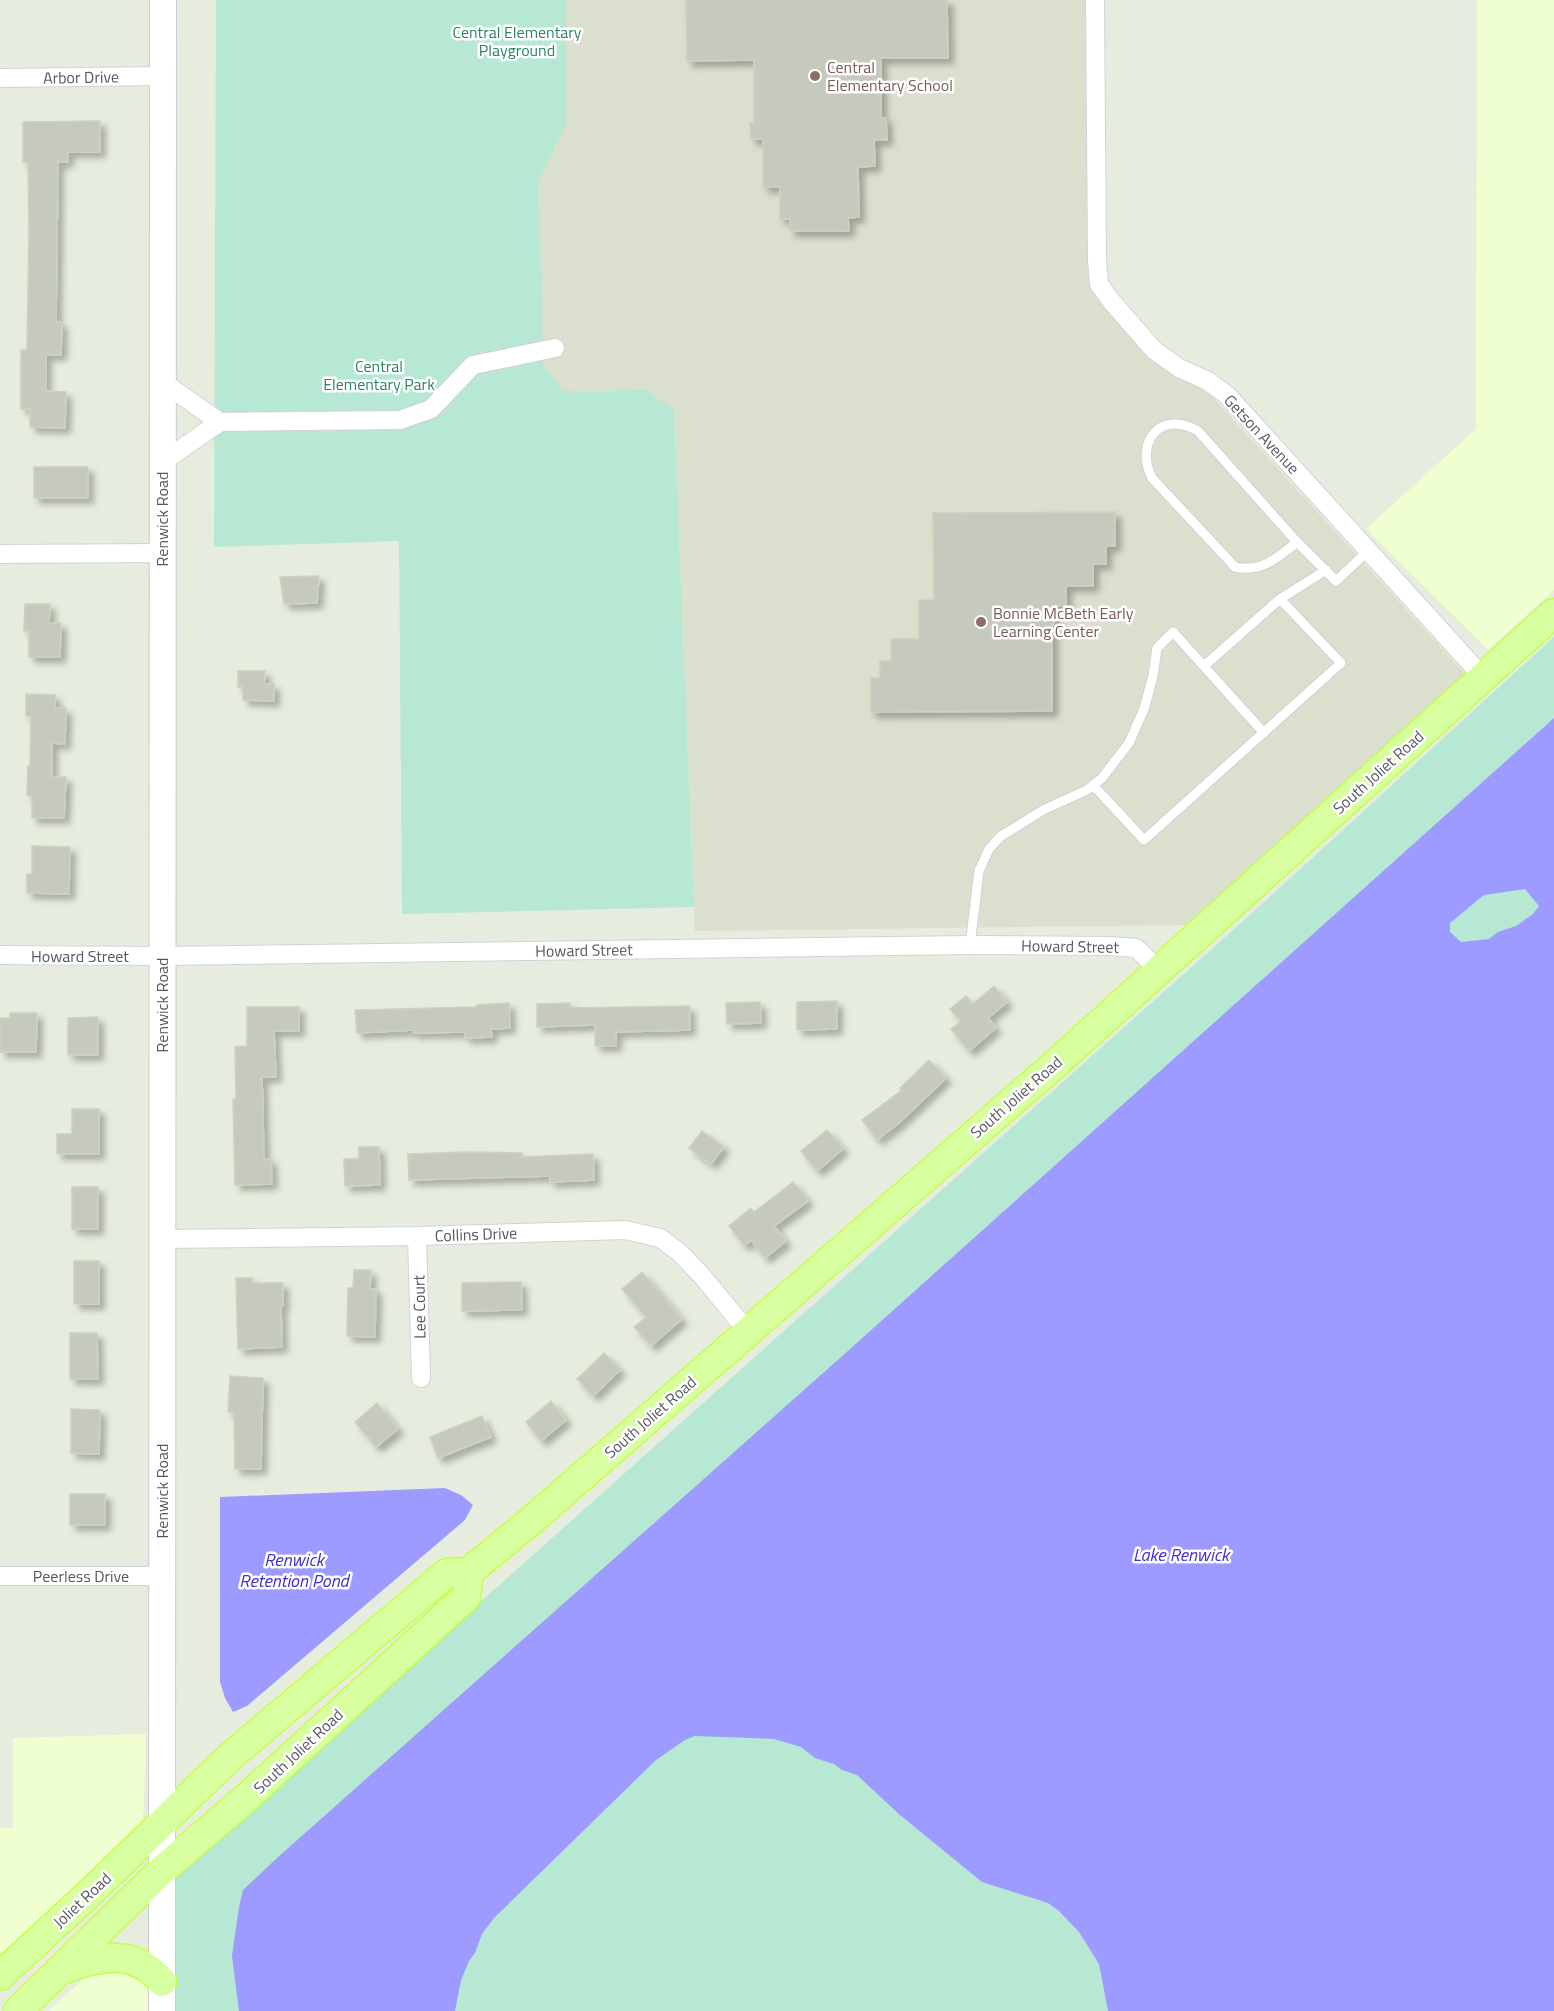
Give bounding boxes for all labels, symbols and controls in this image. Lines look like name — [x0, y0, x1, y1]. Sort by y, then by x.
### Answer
park label: Central Elementary Playground — [452, 20, 582, 62]
place label: Central Elementary School — [827, 55, 953, 97]
street label: Arbor Drive — [43, 64, 119, 90]
marker: Central Elementary School — [808, 69, 822, 83]
park label: Central Elementary Park — [323, 354, 435, 396]
street label: Getson Avenue — [1219, 389, 1305, 479]
street label: Renwick Road — [150, 472, 174, 566]
place label: Bonnie McBeth Early Learning Center — [993, 601, 1134, 643]
marker: Bonnie McBeth Early Learning Center — [974, 615, 988, 629]
street label: South Joliet Road — [1327, 724, 1429, 820]
street label: Howard Street — [1021, 933, 1119, 959]
street label: Howard Street — [535, 937, 633, 963]
street label: Howard Street — [31, 944, 129, 968]
street label: Renwick Road — [150, 958, 174, 1052]
street label: South Joliet Road — [965, 1050, 1067, 1144]
street label: Collins Drive — [434, 1221, 518, 1247]
street label: Lee Court — [406, 1274, 432, 1339]
street label: South Joliet Road — [599, 1370, 701, 1464]
street label: Renwick Road — [150, 1444, 174, 1538]
water label: Lake Renwick — [1133, 1541, 1231, 1568]
water label: Renwick Retention Pond — [239, 1546, 351, 1594]
street label: Peerless Drive — [33, 1564, 129, 1588]
street label: South Joliet Road — [248, 1703, 348, 1799]
street label: Joliet Road — [47, 1867, 117, 1933]

